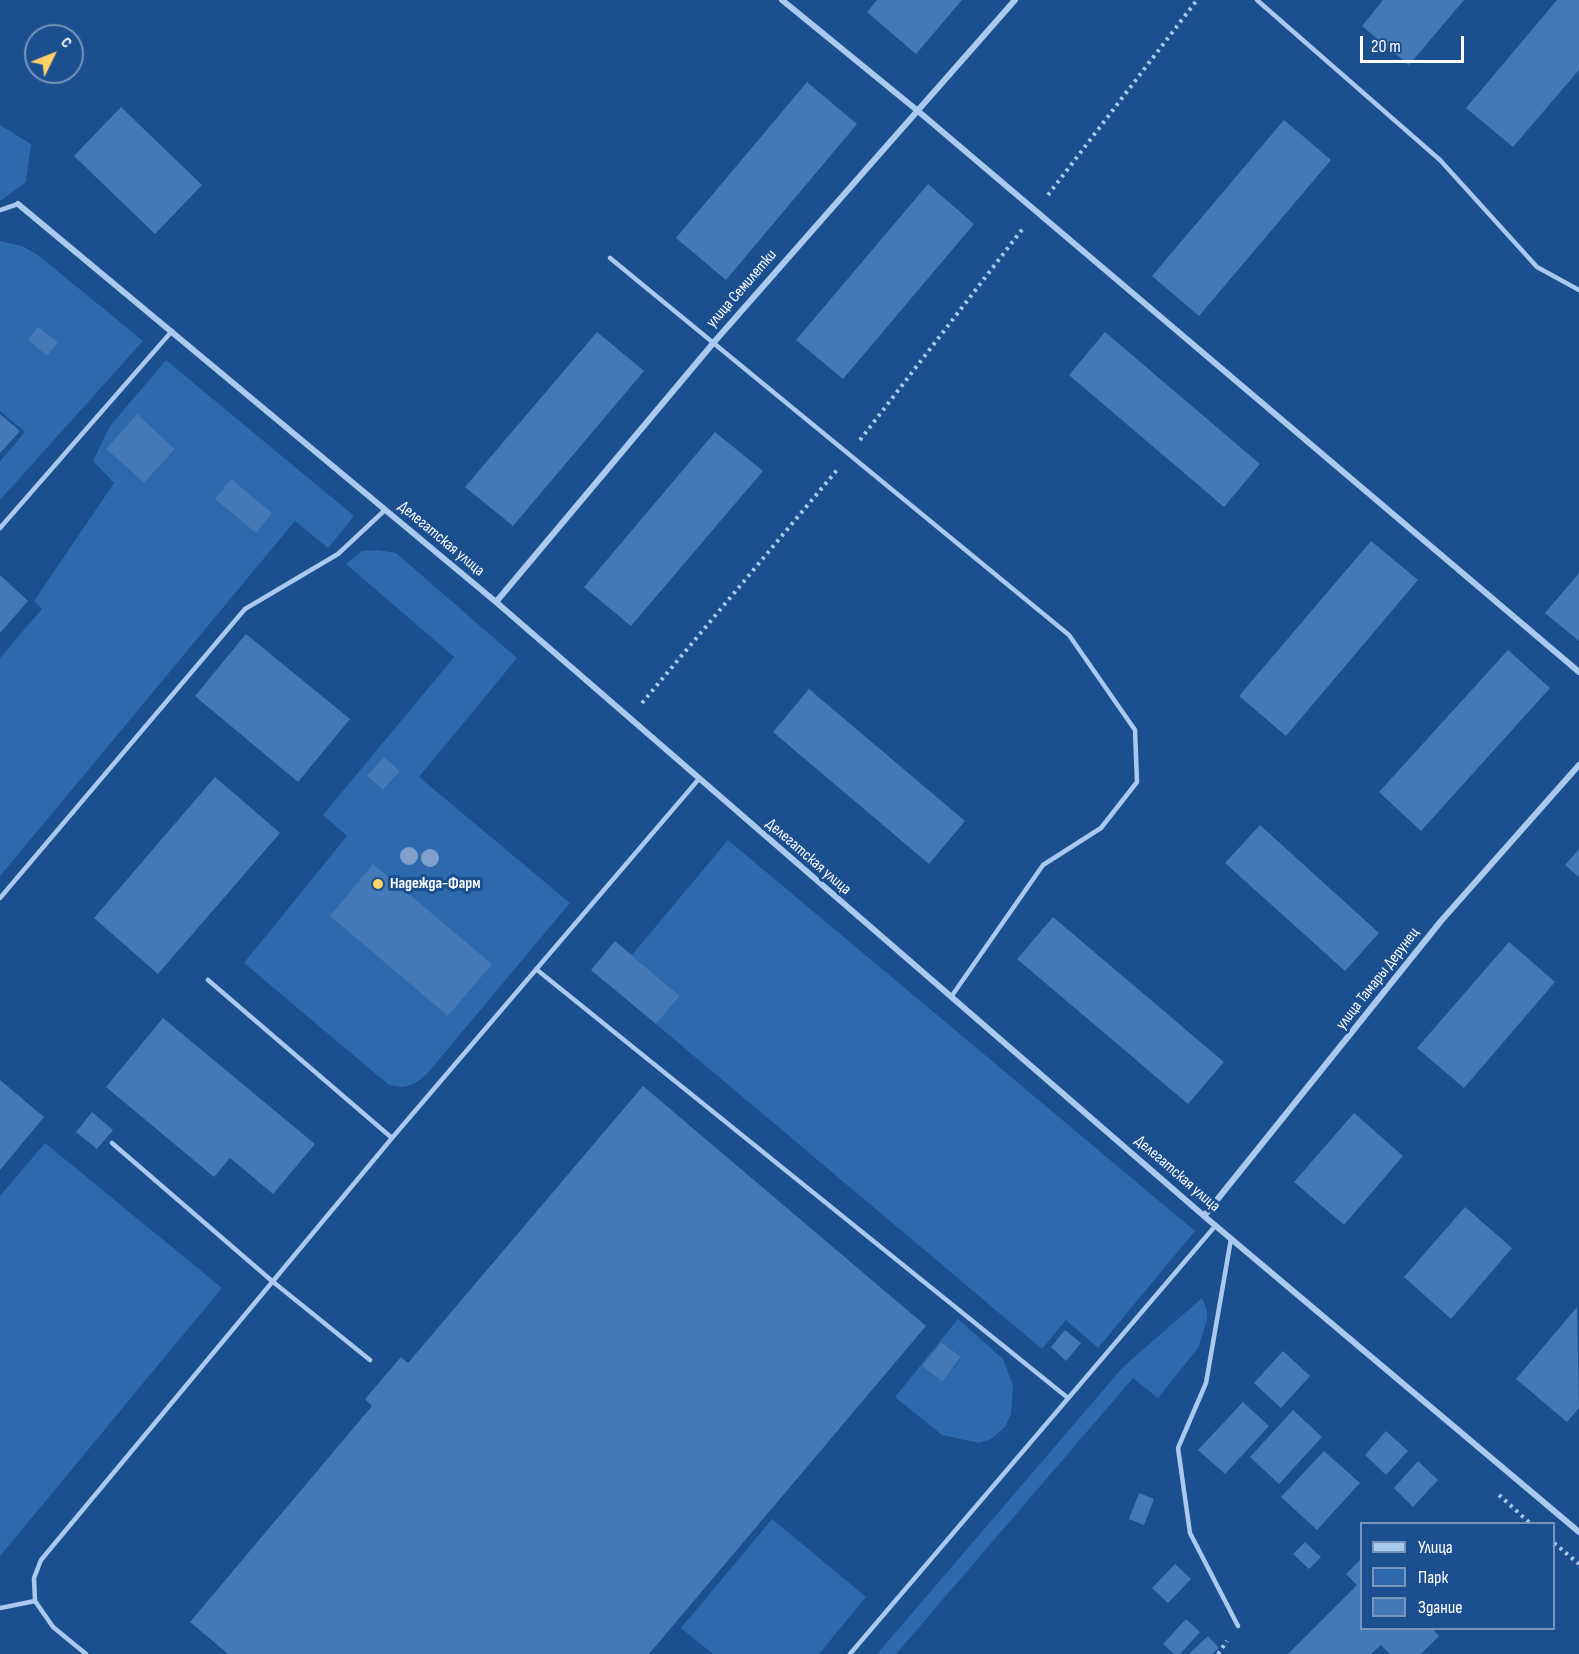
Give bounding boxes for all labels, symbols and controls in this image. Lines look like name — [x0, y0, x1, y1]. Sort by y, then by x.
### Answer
north arrow — [24, 24, 84, 84]
scale bar — [1363, 24, 1466, 62]
text: С — [56, 33, 76, 52]
text: 20 m — [1371, 36, 1401, 57]
street label: улица Семилетки — [703, 246, 781, 332]
street label: Делегатская улица — [394, 497, 488, 581]
street label: Делегатская улица — [761, 815, 855, 899]
place label: Надежда-Фарм — [390, 874, 480, 894]
marker: Надежда-Фарм — [371, 877, 385, 891]
street label: улица Тамары Дерунец — [1332, 924, 1424, 1034]
street label: Делегатская улица — [1130, 1132, 1224, 1216]
legend — [1360, 1522, 1555, 1630]
text: Улица — [1418, 1537, 1453, 1558]
text: Парк — [1418, 1567, 1448, 1588]
text: Здание — [1418, 1597, 1463, 1618]

